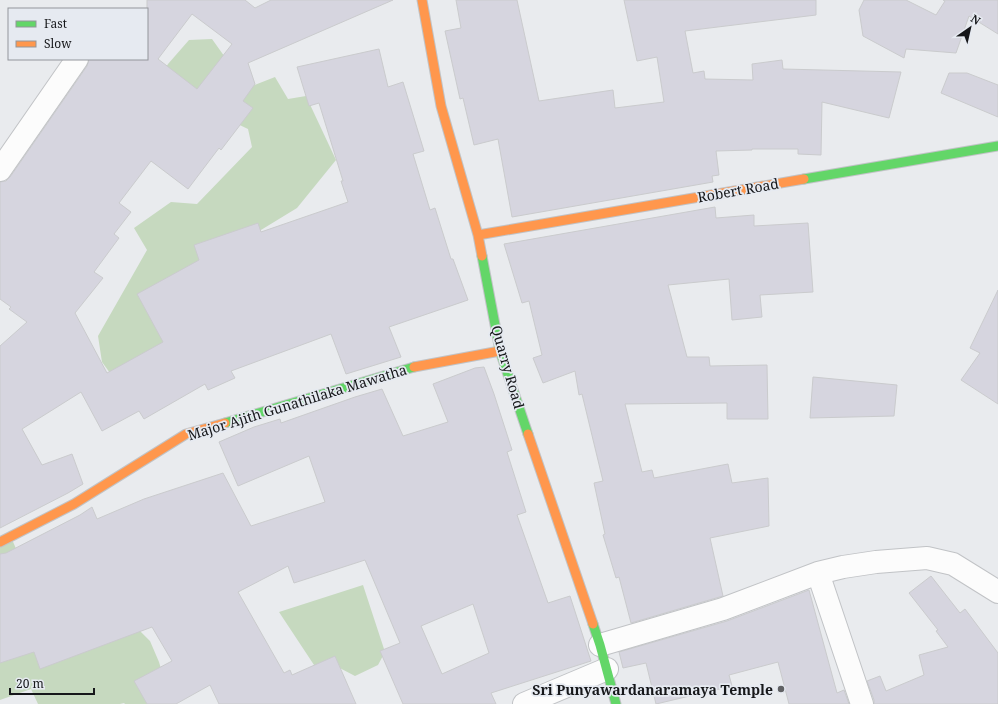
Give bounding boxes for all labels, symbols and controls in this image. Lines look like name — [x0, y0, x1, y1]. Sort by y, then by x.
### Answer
legend — [8, 8, 148, 60]
north arrow — [950, 8, 990, 48]
text: N — [968, 11, 984, 28]
text: Fast — [44, 15, 67, 32]
text: Slow — [44, 35, 72, 52]
street label: Robert Road — [696, 173, 781, 206]
street label: Quarry Road — [487, 323, 529, 411]
street label: Major Ajith Gunathilaka Mawatha — [185, 360, 409, 444]
scale bar — [10, 670, 94, 696]
text: 20 m — [16, 675, 44, 692]
place label: Sri Punyawardanaramaya Temple — [532, 680, 773, 699]
marker: Sri Punyawardanaramaya Temple — [776, 684, 786, 694]

